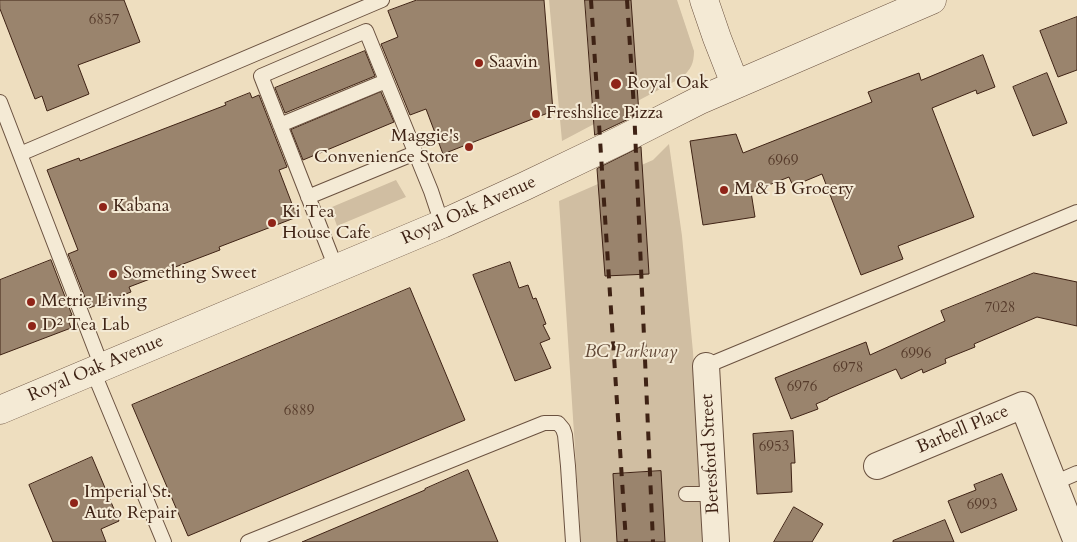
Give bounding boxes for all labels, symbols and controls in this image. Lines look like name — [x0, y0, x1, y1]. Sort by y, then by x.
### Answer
house number: 6857 — [89, 12, 119, 30]
place label: Saavin — [489, 52, 538, 74]
marker: Saavin — [473, 57, 485, 69]
place label: Royal Oak — [627, 73, 709, 95]
marker: Royal Oak — [609, 77, 623, 91]
place label: Freshslice Pizza — [546, 103, 663, 125]
marker: Freshslice Pizza — [530, 108, 542, 120]
place label: Maggie's Convenience Store — [314, 126, 459, 168]
marker: Maggie's Convenience Store — [463, 141, 475, 153]
house number: 6969 — [768, 153, 798, 171]
street label: Royal Oak Avenue — [398, 172, 540, 250]
place label: M & B Grocery — [734, 179, 854, 201]
marker: M & B Grocery — [718, 184, 730, 196]
place label: Kabana — [113, 196, 170, 218]
marker: Kabana — [97, 201, 109, 213]
place label: Ki Tea House Cafe — [282, 202, 371, 244]
marker: Ki Tea House Cafe — [266, 217, 278, 229]
place label: Something Sweet — [123, 263, 256, 285]
marker: Something Sweet — [107, 268, 119, 280]
place label: Metric Living — [41, 291, 147, 313]
marker: Metric Living — [25, 296, 37, 308]
house number: 7028 — [985, 300, 1015, 318]
place label: D² Tea Lab — [42, 315, 130, 337]
marker: D² Tea Lab — [26, 320, 38, 332]
street label: Royal Oak Avenue — [25, 331, 167, 407]
park label: BC Parkway — [585, 342, 677, 364]
house number: 6996 — [901, 346, 931, 364]
house number: 6978 — [833, 360, 863, 378]
house number: 6976 — [787, 379, 817, 397]
street label: Beresford Street — [697, 393, 725, 515]
street label: Barbell Place — [914, 401, 1012, 459]
house number: 6889 — [284, 403, 314, 421]
house number: 6953 — [759, 439, 789, 457]
place label: Imperial St. Auto Repair — [84, 482, 177, 524]
marker: Imperial St. Auto Repair — [68, 497, 80, 509]
house number: 6993 — [967, 497, 997, 515]

